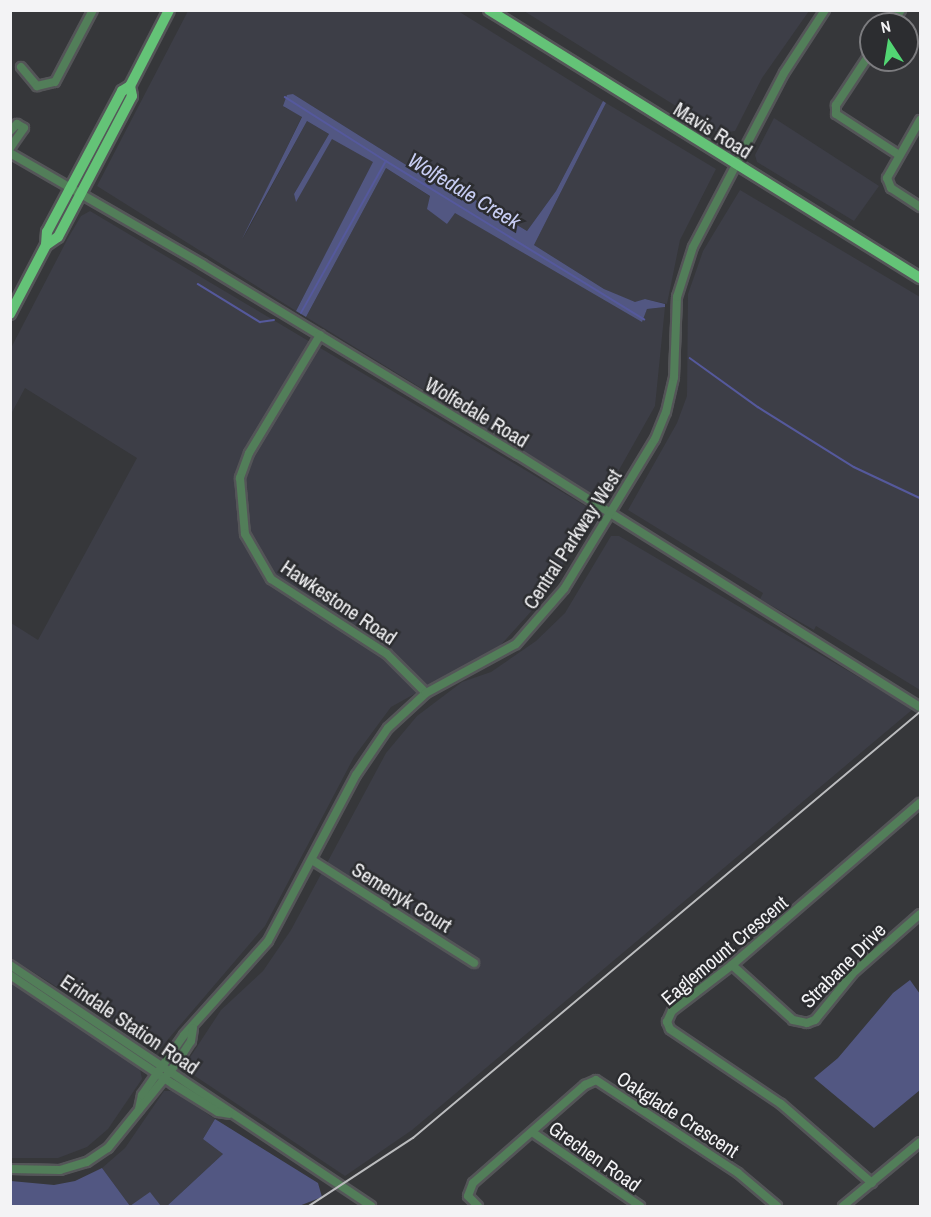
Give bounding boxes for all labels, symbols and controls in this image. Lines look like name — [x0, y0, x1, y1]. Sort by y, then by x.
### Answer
north arrow — [859, 12, 919, 72]
text: N — [879, 15, 893, 38]
street label: Mavis Road — [670, 97, 756, 163]
water label: Wolfedale Creek — [403, 148, 525, 234]
street label: Wolfedale Road — [421, 372, 533, 452]
street label: Central Parkway West — [518, 465, 626, 613]
street label: Hawkestone Road — [277, 555, 401, 649]
street label: Semenyk Court — [348, 857, 456, 937]
street label: Eaglemount Crescent — [656, 890, 792, 1010]
street label: Strabane Drive — [796, 918, 890, 1012]
street label: Erindale Station Road — [56, 969, 204, 1079]
street label: Oakglade Crescent — [613, 1066, 743, 1162]
street label: Grechen Road — [544, 1116, 646, 1196]

